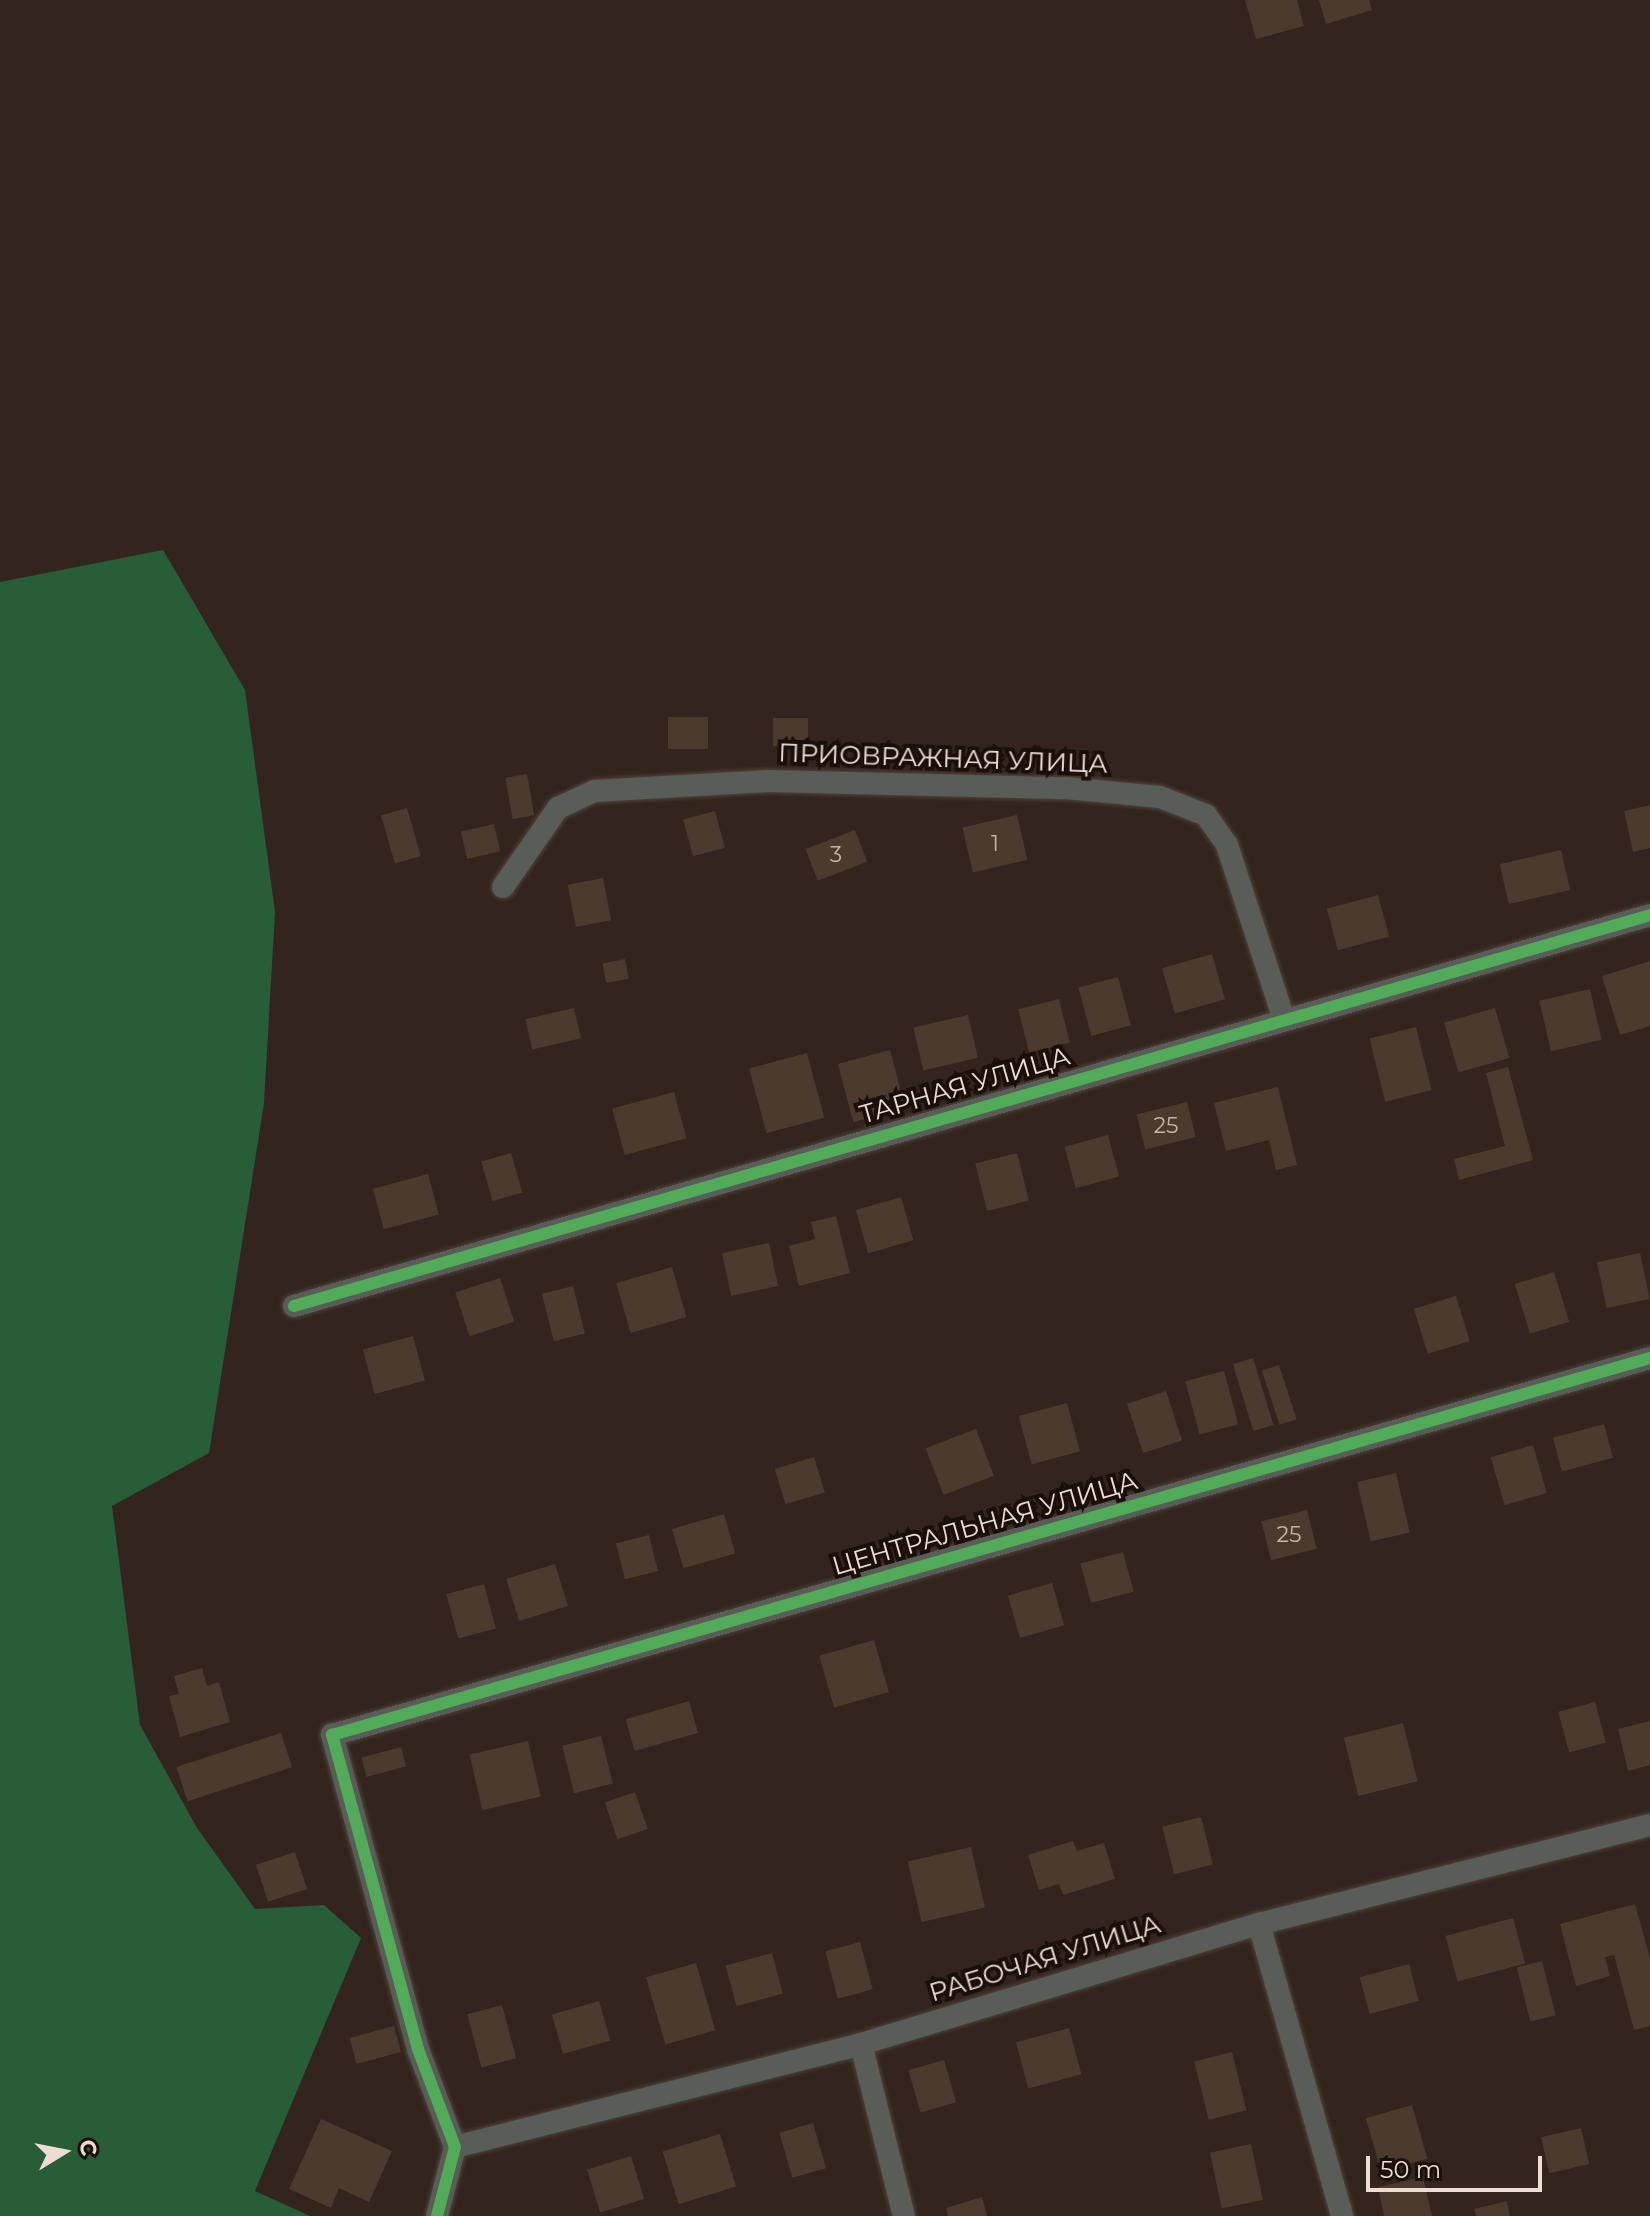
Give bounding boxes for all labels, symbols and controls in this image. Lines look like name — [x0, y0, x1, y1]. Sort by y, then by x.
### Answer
street label: ПРИОВРАЖНАЯ УЛИЦА — [778, 738, 1108, 780]
house number: 1 — [991, 831, 999, 857]
house number: 3 — [830, 842, 842, 868]
street label: ТАРНАЯ УЛИЦА — [856, 1041, 1074, 1131]
house number: 25 — [1154, 1113, 1178, 1139]
street label: ЦЕНТРАЛЬНАЯ УЛИЦА — [829, 1465, 1141, 1583]
house number: 25 — [1277, 1522, 1301, 1548]
street label: РАБОЧАЯ УЛИЦА — [926, 1909, 1164, 2009]
north arrow — [24, 2112, 104, 2192]
text: С — [73, 2138, 103, 2158]
scale bar — [1370, 2140, 1546, 2190]
text: 50 m — [1380, 2155, 1441, 2184]

